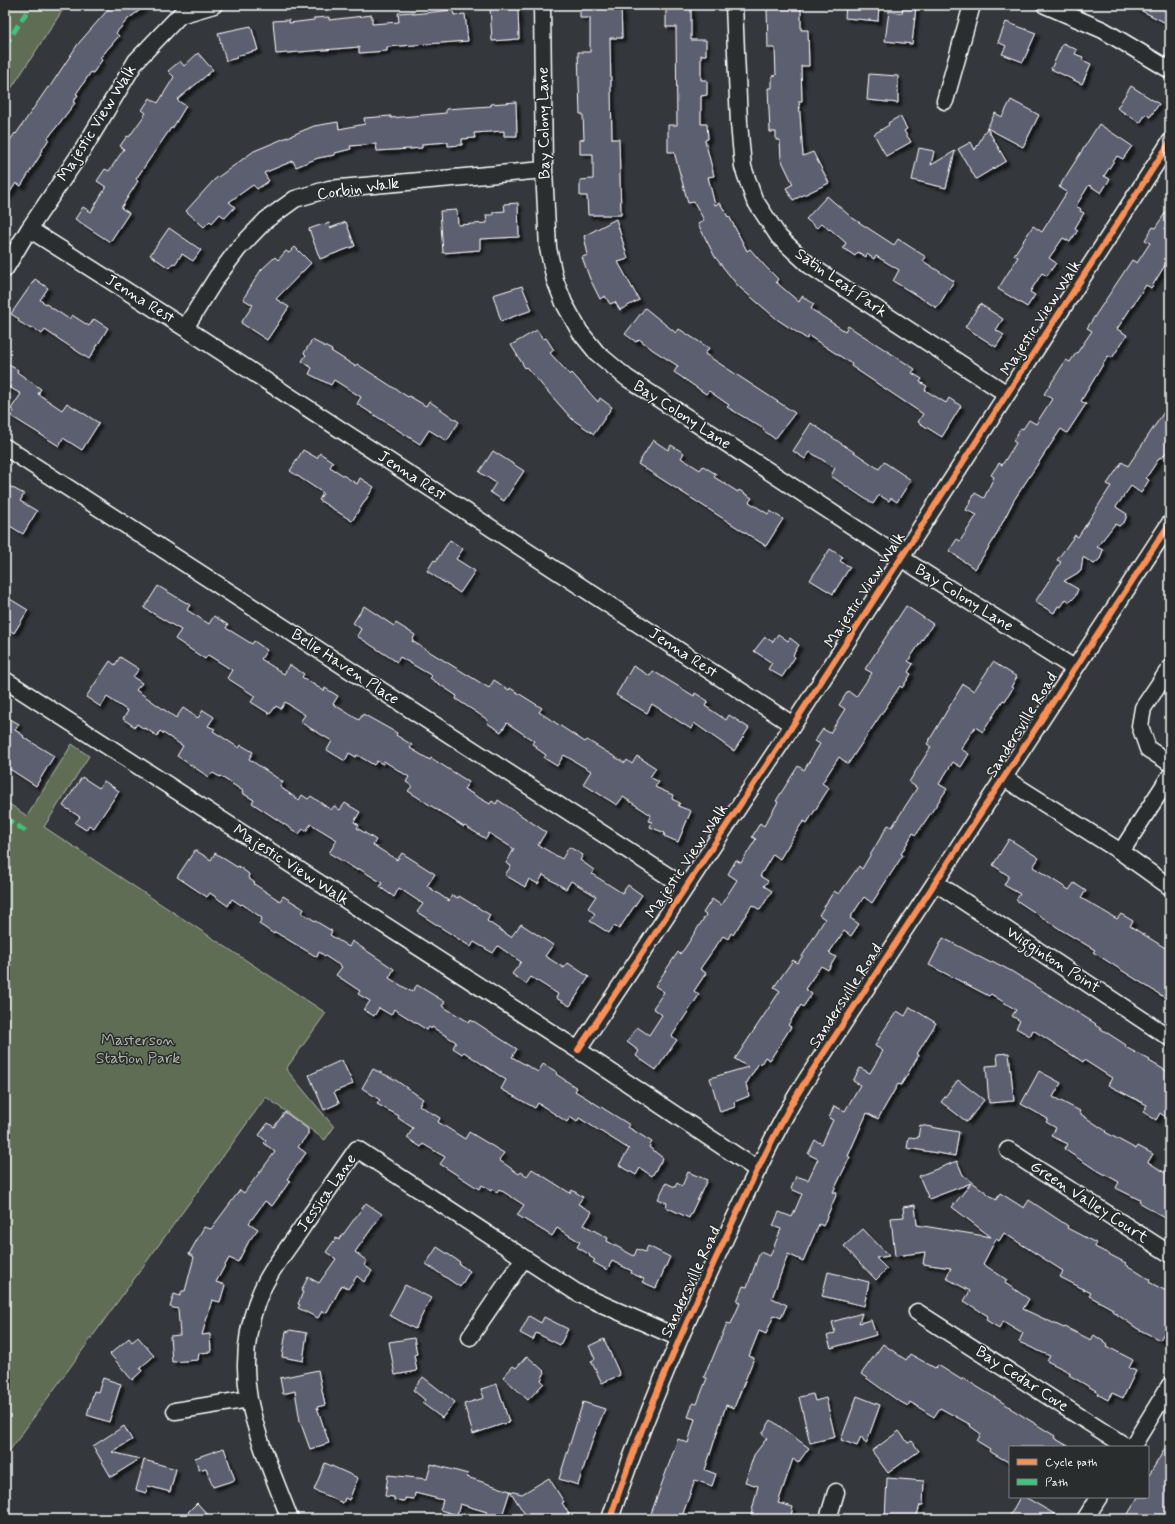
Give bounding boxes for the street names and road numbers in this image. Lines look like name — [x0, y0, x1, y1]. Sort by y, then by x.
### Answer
street label: Majestic View Walk — [53, 60, 141, 185]
street label: Bay Colony Lane — [533, 67, 555, 179]
street label: Corbin Walk — [316, 173, 400, 205]
street label: Satin Leaf Park — [791, 244, 891, 323]
street label: Majestic View Walk — [996, 256, 1086, 380]
street label: Jenna Rest — [101, 269, 179, 329]
street label: Bay Colony Lane — [629, 376, 735, 454]
street label: Jenna Rest — [374, 446, 450, 506]
street label: Majestic View Walk — [820, 528, 910, 652]
street label: Bay Colony Lane — [911, 559, 1017, 637]
street label: Jenna Rest — [645, 623, 721, 683]
street label: Belle Haven Place — [287, 624, 403, 710]
street label: Sandersville Road — [981, 668, 1063, 782]
street label: Majestic View Walk — [641, 799, 733, 923]
street label: Majestic View Walk — [229, 820, 353, 910]
street label: Wigginton Point — [1001, 922, 1104, 999]
street label: Sandersville Road — [804, 940, 888, 1052]
street label: Jessica Lane — [292, 1150, 362, 1236]
street label: Green Valley Court — [1026, 1156, 1153, 1248]
street label: Sandersville Road — [656, 1223, 726, 1341]
street label: Bay Cedar Cove — [971, 1341, 1073, 1417]

